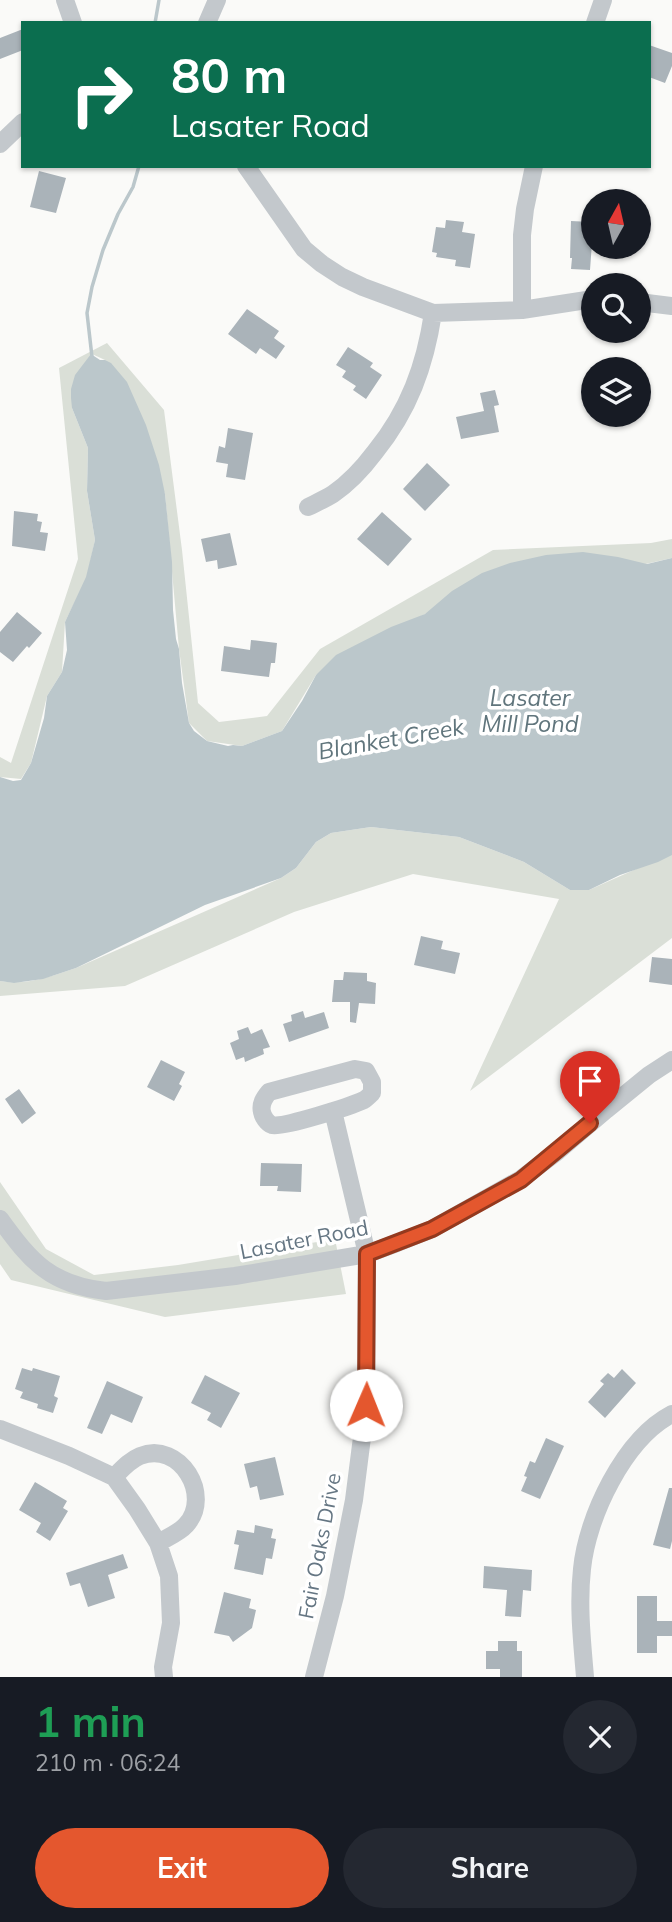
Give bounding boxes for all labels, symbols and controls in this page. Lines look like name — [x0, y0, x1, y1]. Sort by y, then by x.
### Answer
text: 80 m — [171, 44, 287, 105]
icon: right — [56, 49, 147, 140]
text: Lasater Road — [171, 105, 370, 145]
north arrow — [581, 189, 651, 259]
map controls — [581, 189, 651, 427]
button: search — [581, 273, 651, 343]
button: layers — [581, 357, 651, 427]
water label: Lasater Mill Pond — [481, 683, 579, 738]
water label: Blanket Creek — [316, 711, 467, 766]
pin — [560, 1051, 620, 1123]
icon: arrive — [571, 1062, 609, 1100]
street label: Lasater Road — [237, 1214, 370, 1264]
position arrow — [329, 1368, 403, 1442]
street label: Fair Oaks Drive — [292, 1471, 346, 1621]
text: 1 min — [35, 1695, 146, 1748]
button: close — [563, 1700, 637, 1774]
text: 210 m · 06:24 — [35, 1748, 180, 1777]
button: Exit — [35, 1828, 329, 1908]
button: Share — [343, 1828, 637, 1908]

